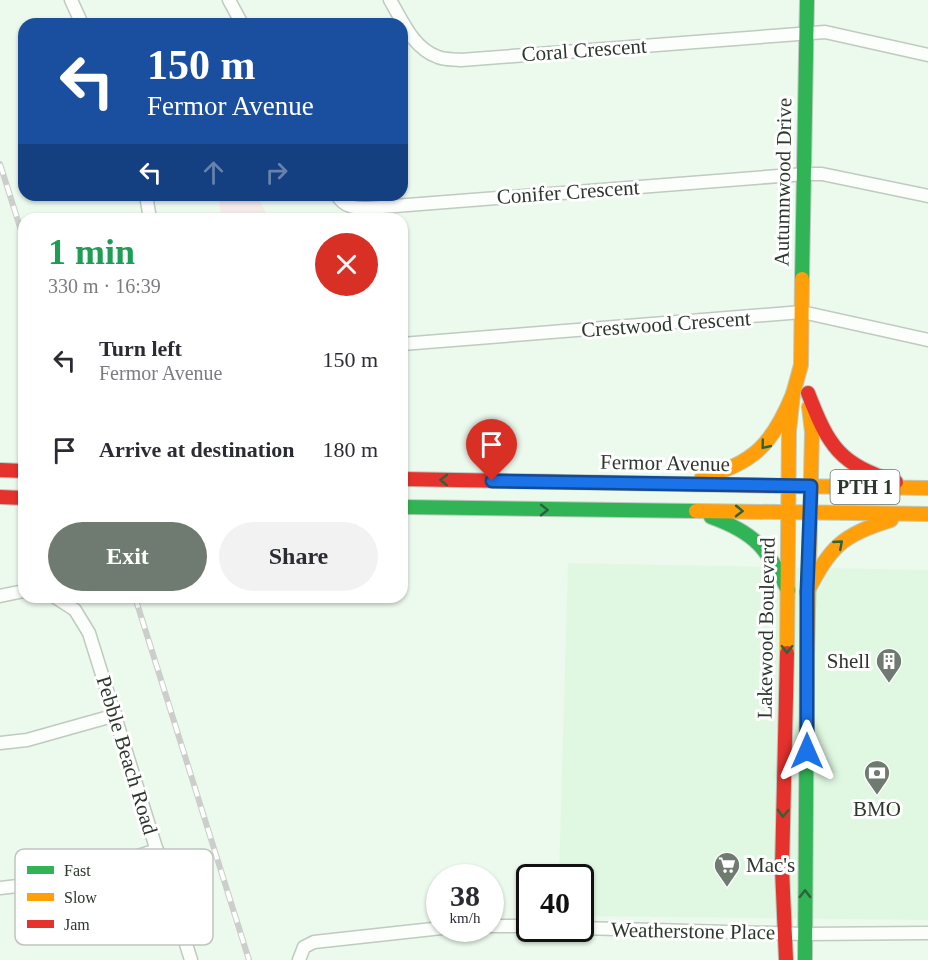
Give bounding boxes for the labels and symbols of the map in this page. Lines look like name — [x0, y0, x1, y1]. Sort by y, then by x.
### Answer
street label: Coral Crescent — [521, 34, 648, 66]
street label: Autumnwood Drive — [770, 98, 796, 266]
street label: Conifer Crescent — [496, 175, 640, 209]
street label: Crestwood Crescent — [581, 306, 752, 342]
pin — [466, 419, 517, 481]
one-way arrow — [761, 438, 772, 449]
street label: Fermor Avenue — [600, 450, 730, 476]
road number: PTH 1 — [830, 470, 900, 504]
one-way arrow — [440, 473, 449, 486]
one-way arrow — [540, 504, 549, 516]
one-way arrow — [735, 505, 744, 517]
street label: Lakewood Boulevard — [752, 537, 780, 719]
one-way arrow — [832, 540, 843, 551]
one-way arrow — [781, 644, 793, 653]
building icon: Shell — [874, 646, 904, 684]
place label: Shell — [827, 649, 870, 673]
street label: Pebble Beach Road — [91, 673, 163, 838]
position arrow — [775, 719, 839, 783]
bank icon: BMO — [862, 758, 892, 796]
place label: BMO — [853, 797, 901, 821]
one-way arrow — [777, 809, 789, 818]
legend — [15, 849, 213, 945]
supermarket icon: Mac's — [712, 850, 742, 888]
place label: Mac's — [746, 853, 795, 877]
text: Fast — [64, 862, 91, 879]
speed limit sign: 40 — [516, 864, 594, 942]
text: Slow — [64, 889, 97, 906]
one-way arrow — [799, 889, 812, 898]
text: Jam — [64, 916, 90, 933]
street label: Weatherstone Place — [611, 918, 775, 944]

